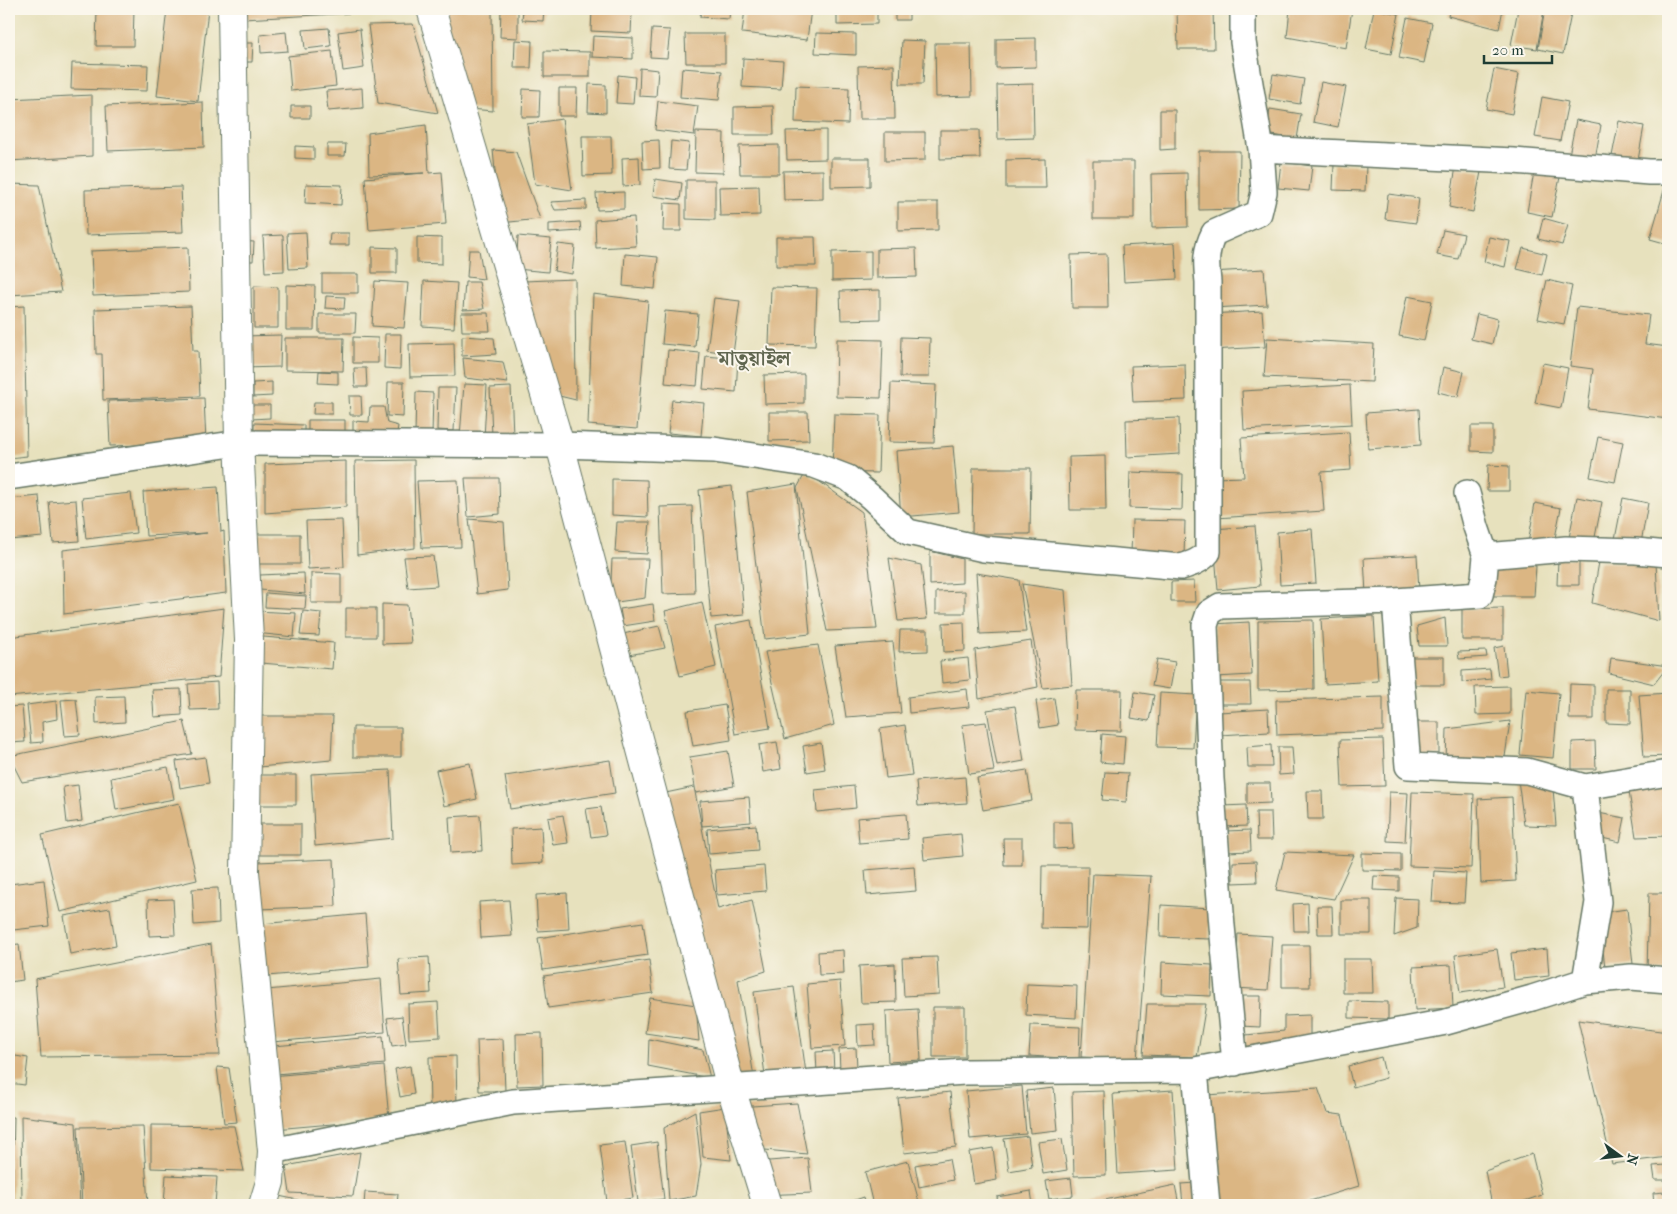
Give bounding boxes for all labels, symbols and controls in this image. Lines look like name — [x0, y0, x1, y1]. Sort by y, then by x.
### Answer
scale bar — [1484, 32, 1552, 64]
text: 20 m — [1492, 41, 1524, 59]
district label: মাতুয়াইল — [716, 345, 792, 372]
north arrow — [1594, 1132, 1644, 1182]
text: N — [1622, 1152, 1642, 1167]

